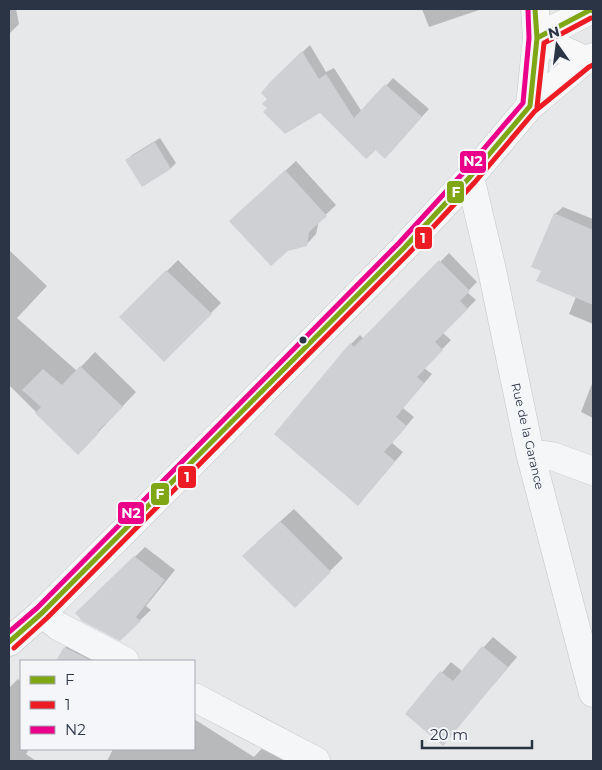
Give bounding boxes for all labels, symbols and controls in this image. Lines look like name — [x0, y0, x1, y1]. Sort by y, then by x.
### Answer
north arrow — [532, 20, 582, 70]
text: N — [546, 22, 562, 42]
line badge: N2 — [459, 150, 487, 174]
text: N2 — [463, 152, 483, 170]
line badge: F — [446, 180, 465, 204]
text: F — [452, 183, 461, 201]
line badge: 1 — [414, 226, 433, 250]
text: 1 — [420, 229, 426, 247]
unlabelled marker — [298, 335, 308, 345]
street label: Rue de la Garance — [508, 381, 548, 491]
line badge: 1 — [177, 465, 197, 489]
text: 1 — [184, 468, 190, 486]
line badge: F — [150, 482, 170, 506]
text: F — [156, 485, 165, 503]
line badge: N2 — [117, 501, 145, 525]
text: N2 — [121, 504, 141, 522]
legend — [20, 660, 195, 750]
text: F — [65, 670, 75, 689]
text: 1 — [65, 695, 70, 714]
scale bar — [422, 718, 532, 750]
text: N2 — [65, 720, 86, 739]
text: 20 m — [430, 725, 468, 744]

